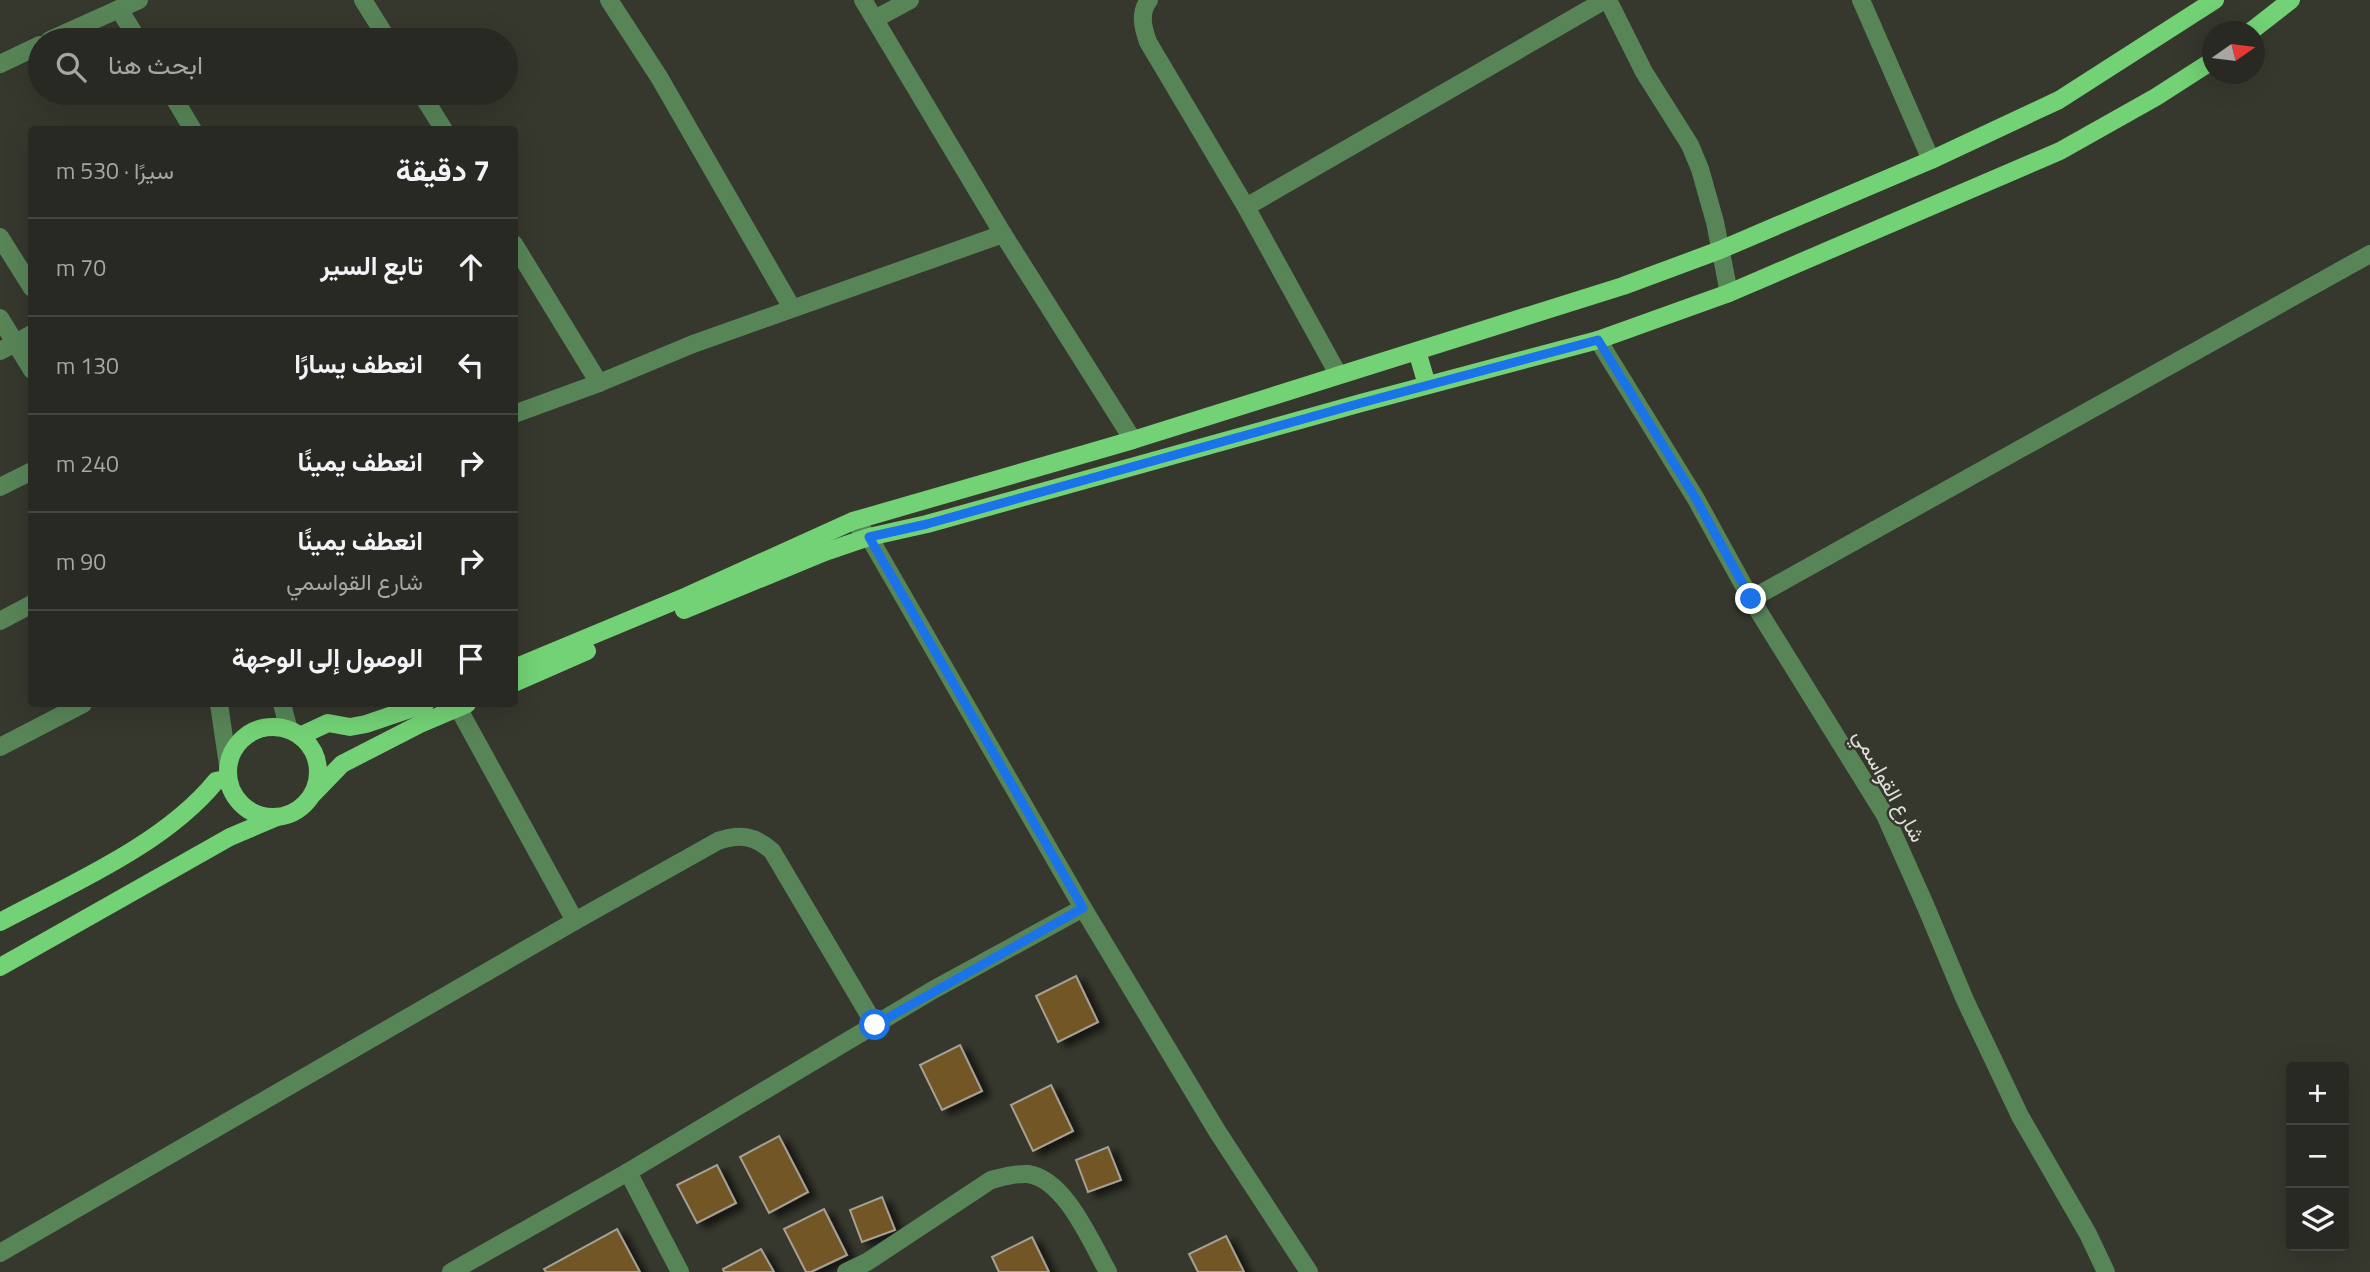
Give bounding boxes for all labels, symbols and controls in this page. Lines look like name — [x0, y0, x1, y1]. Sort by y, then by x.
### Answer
north arrow — [2202, 21, 2265, 84]
search box — [28, 28, 518, 105]
text: ابحث هنا — [108, 45, 203, 84]
icon: search — [52, 48, 90, 86]
text: 7 دقيقة — [396, 147, 490, 193]
text: سيرًا · 530 m — [56, 153, 174, 188]
text: تابع السير — [320, 246, 423, 285]
icon: ahead — [452, 248, 490, 286]
text: 70 m — [56, 250, 106, 285]
text: انعطف يسارًا — [294, 344, 423, 383]
icon: left — [452, 346, 490, 384]
text: 130 m — [56, 348, 119, 383]
text: انعطف يمينًا — [297, 442, 423, 481]
icon: right — [452, 444, 490, 482]
text: 240 m — [56, 446, 119, 481]
text: انعطف يمينًا — [297, 521, 423, 560]
icon: right — [452, 542, 490, 580]
text: 90 m — [56, 544, 106, 579]
text: شارع القواسمي — [286, 564, 423, 599]
route end — [1735, 583, 1766, 614]
text: الوصول إلى الوجهة — [232, 638, 423, 677]
icon: arrive — [452, 640, 490, 678]
street label: شارع القواسمي — [1844, 723, 1934, 849]
route start — [859, 1009, 890, 1040]
map controls — [2286, 1062, 2349, 1251]
button: + — [2286, 1062, 2349, 1125]
button: − — [2286, 1125, 2349, 1188]
button: layers — [2286, 1188, 2349, 1251]

